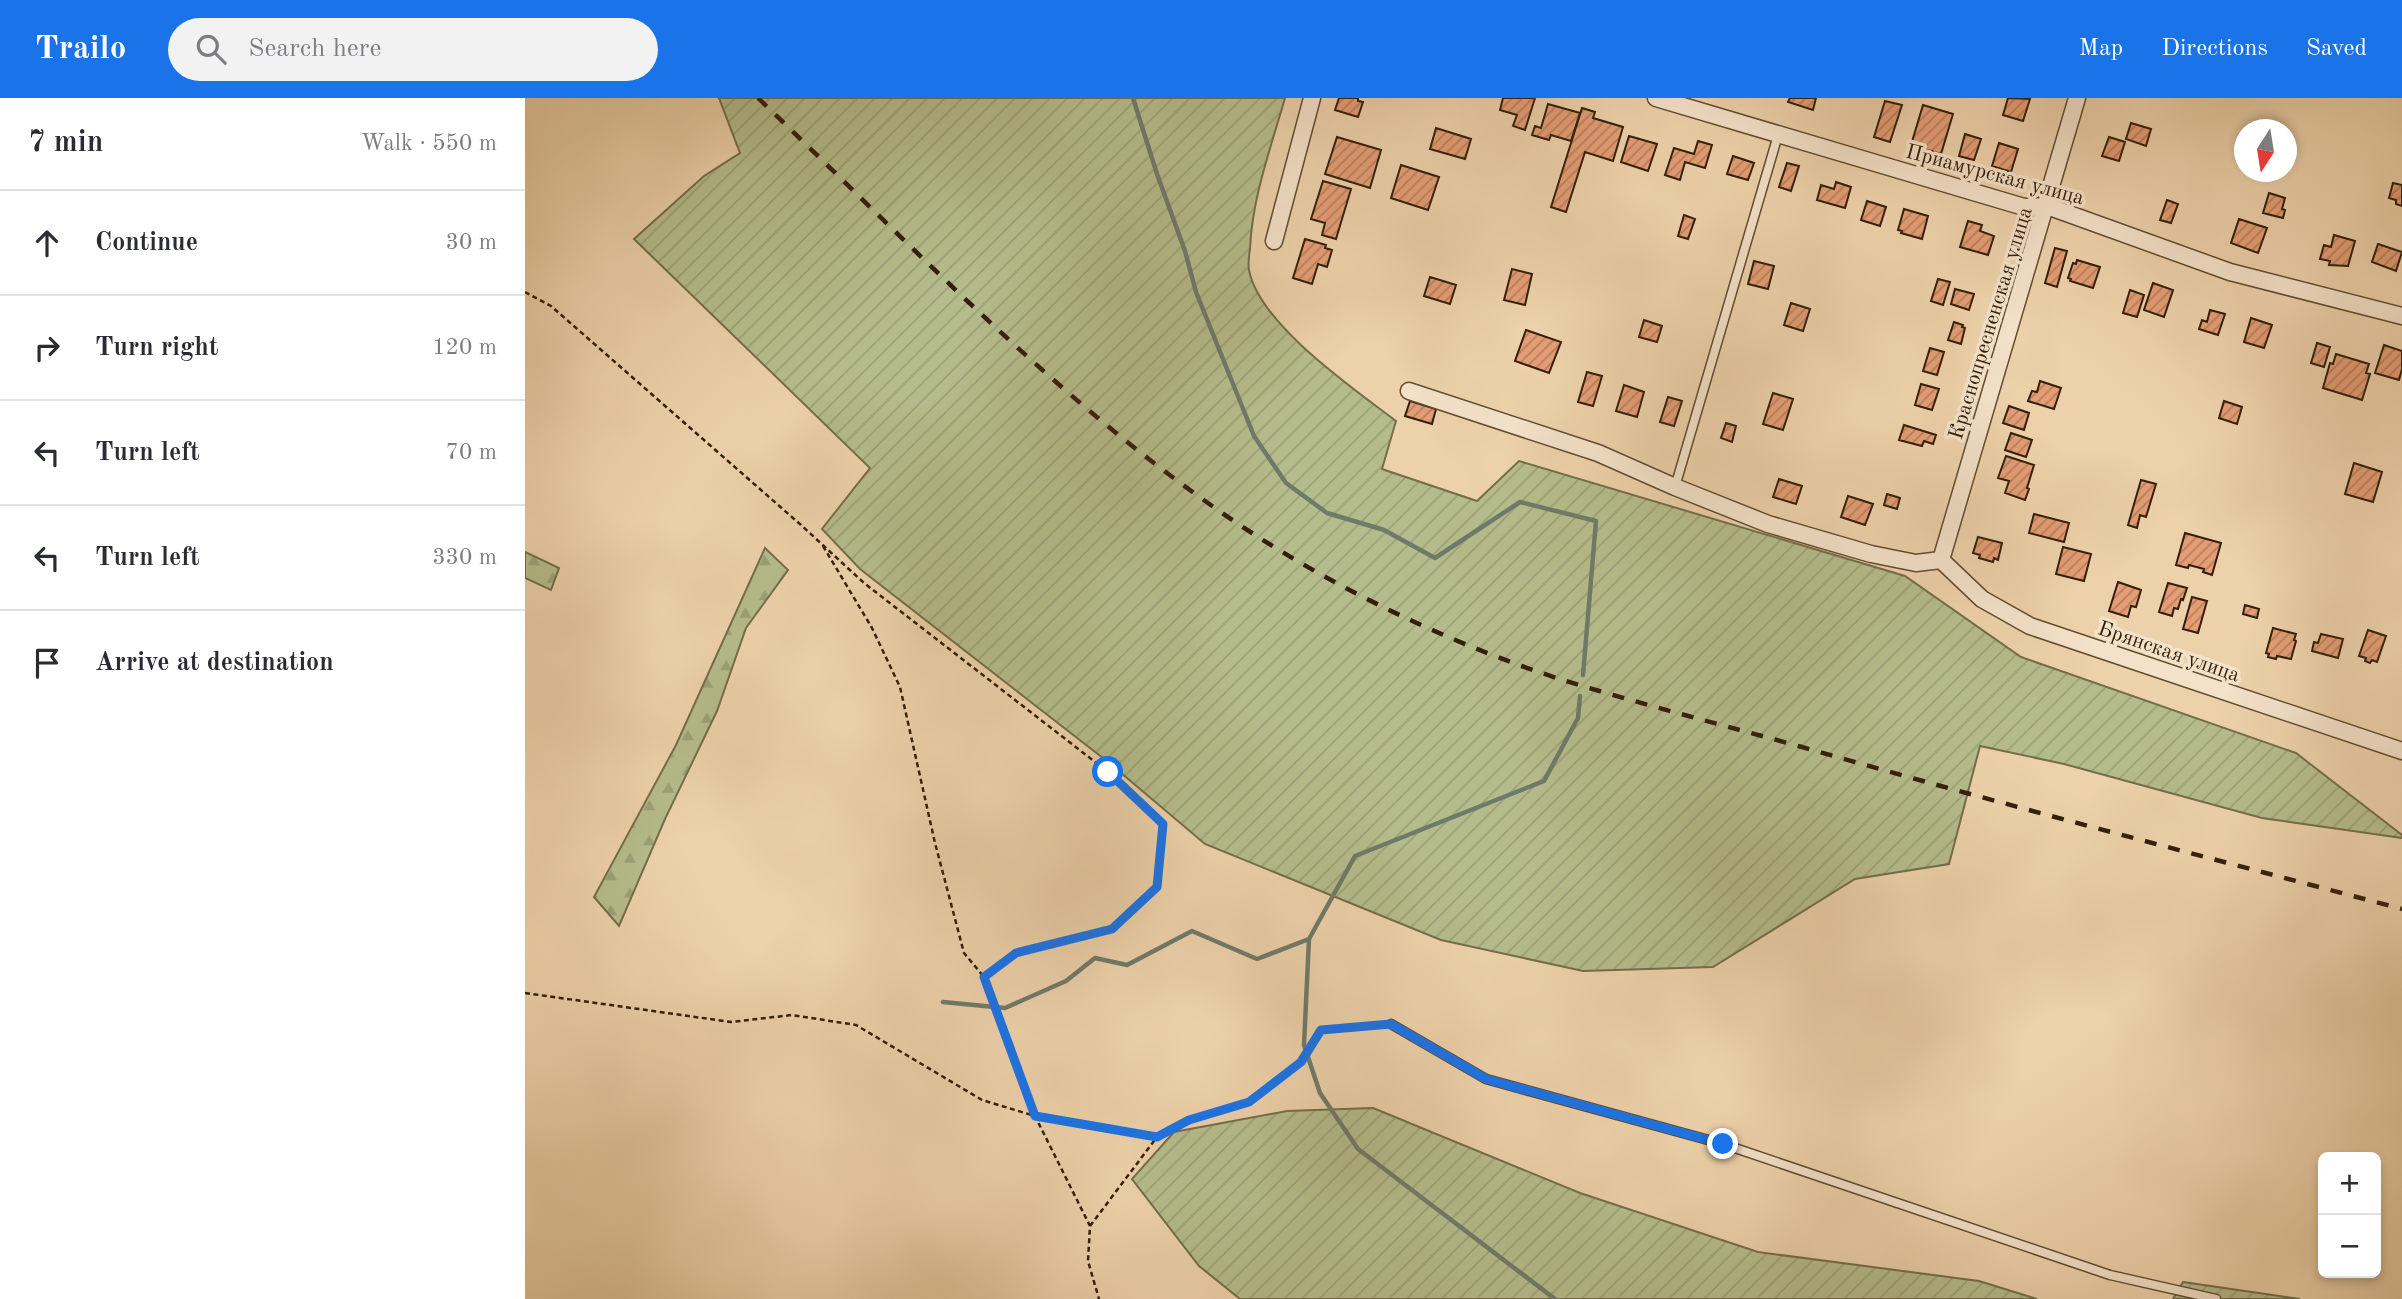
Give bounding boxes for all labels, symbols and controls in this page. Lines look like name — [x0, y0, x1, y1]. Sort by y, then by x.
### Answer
search box — [168, 18, 658, 81]
icon: search — [192, 30, 230, 68]
text: Trailo — [35, 33, 126, 66]
text: Search here — [248, 36, 381, 62]
text: Map — [2079, 37, 2123, 61]
text: Directions — [2161, 37, 2268, 61]
text: Saved — [2306, 37, 2367, 61]
north arrow — [2234, 119, 2297, 182]
text: 7 min — [28, 128, 103, 158]
text: Walk · 550 m — [361, 132, 497, 155]
street label: Приамурская улица — [1903, 142, 2086, 209]
street label: Краснопресненская улица — [1946, 205, 2037, 442]
icon: ahead — [28, 224, 66, 262]
text: Continue — [95, 230, 198, 256]
text: 30 m — [446, 231, 497, 254]
icon: right — [28, 329, 66, 367]
text: Turn right — [95, 335, 218, 361]
text: 120 m — [432, 336, 497, 359]
icon: left — [28, 434, 66, 472]
text: Turn left — [95, 440, 200, 466]
text: 70 m — [446, 441, 497, 464]
icon: left — [28, 539, 66, 577]
text: Turn left — [95, 545, 200, 571]
text: 330 m — [432, 546, 497, 569]
street label: Брянская улица — [2095, 618, 2242, 687]
icon: arrive — [28, 644, 66, 682]
text: Arrive at destination — [95, 650, 334, 676]
route start — [1092, 756, 1123, 787]
route end — [1707, 1128, 1738, 1159]
map controls — [2318, 1152, 2381, 1278]
button: + — [2318, 1152, 2381, 1215]
button: − — [2318, 1215, 2381, 1278]

